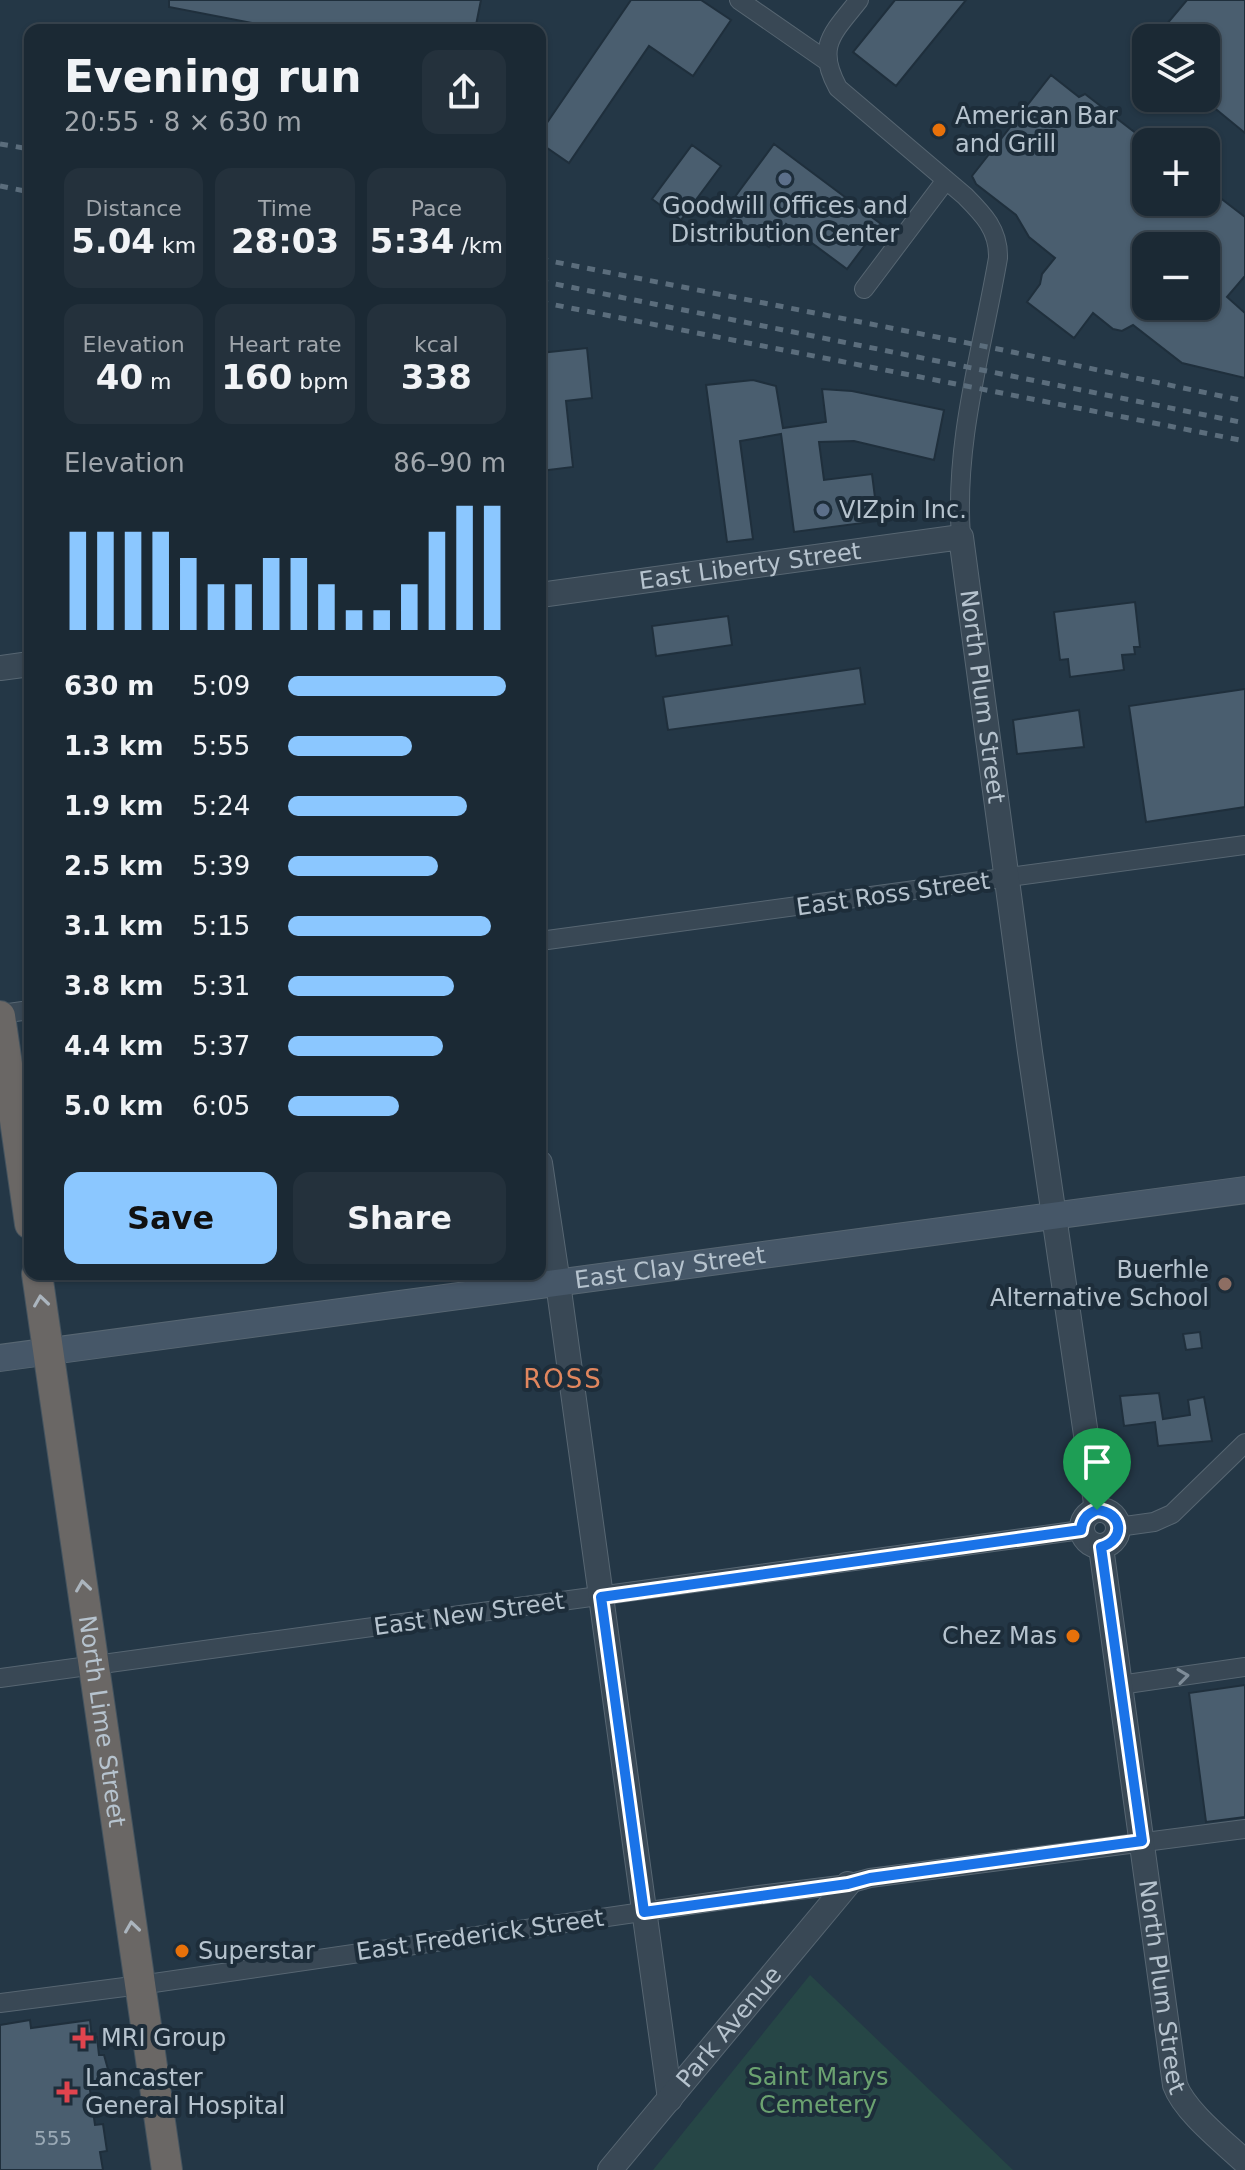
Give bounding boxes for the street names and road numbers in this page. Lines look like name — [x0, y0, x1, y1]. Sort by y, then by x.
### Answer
street label: East Liberty Street — [637, 537, 863, 595]
street label: North Plum Street — [954, 588, 1011, 805]
street label: East Ross Street — [794, 867, 992, 921]
street label: East Clay Street — [573, 1241, 767, 1294]
street label: East New Street — [372, 1587, 566, 1641]
street label: North Lime Street — [73, 1614, 131, 1829]
street label: North Plum Street — [1133, 1878, 1191, 2098]
street label: East Frederick Street — [354, 1904, 606, 1966]
street label: Park Avenue — [671, 1961, 787, 2093]

